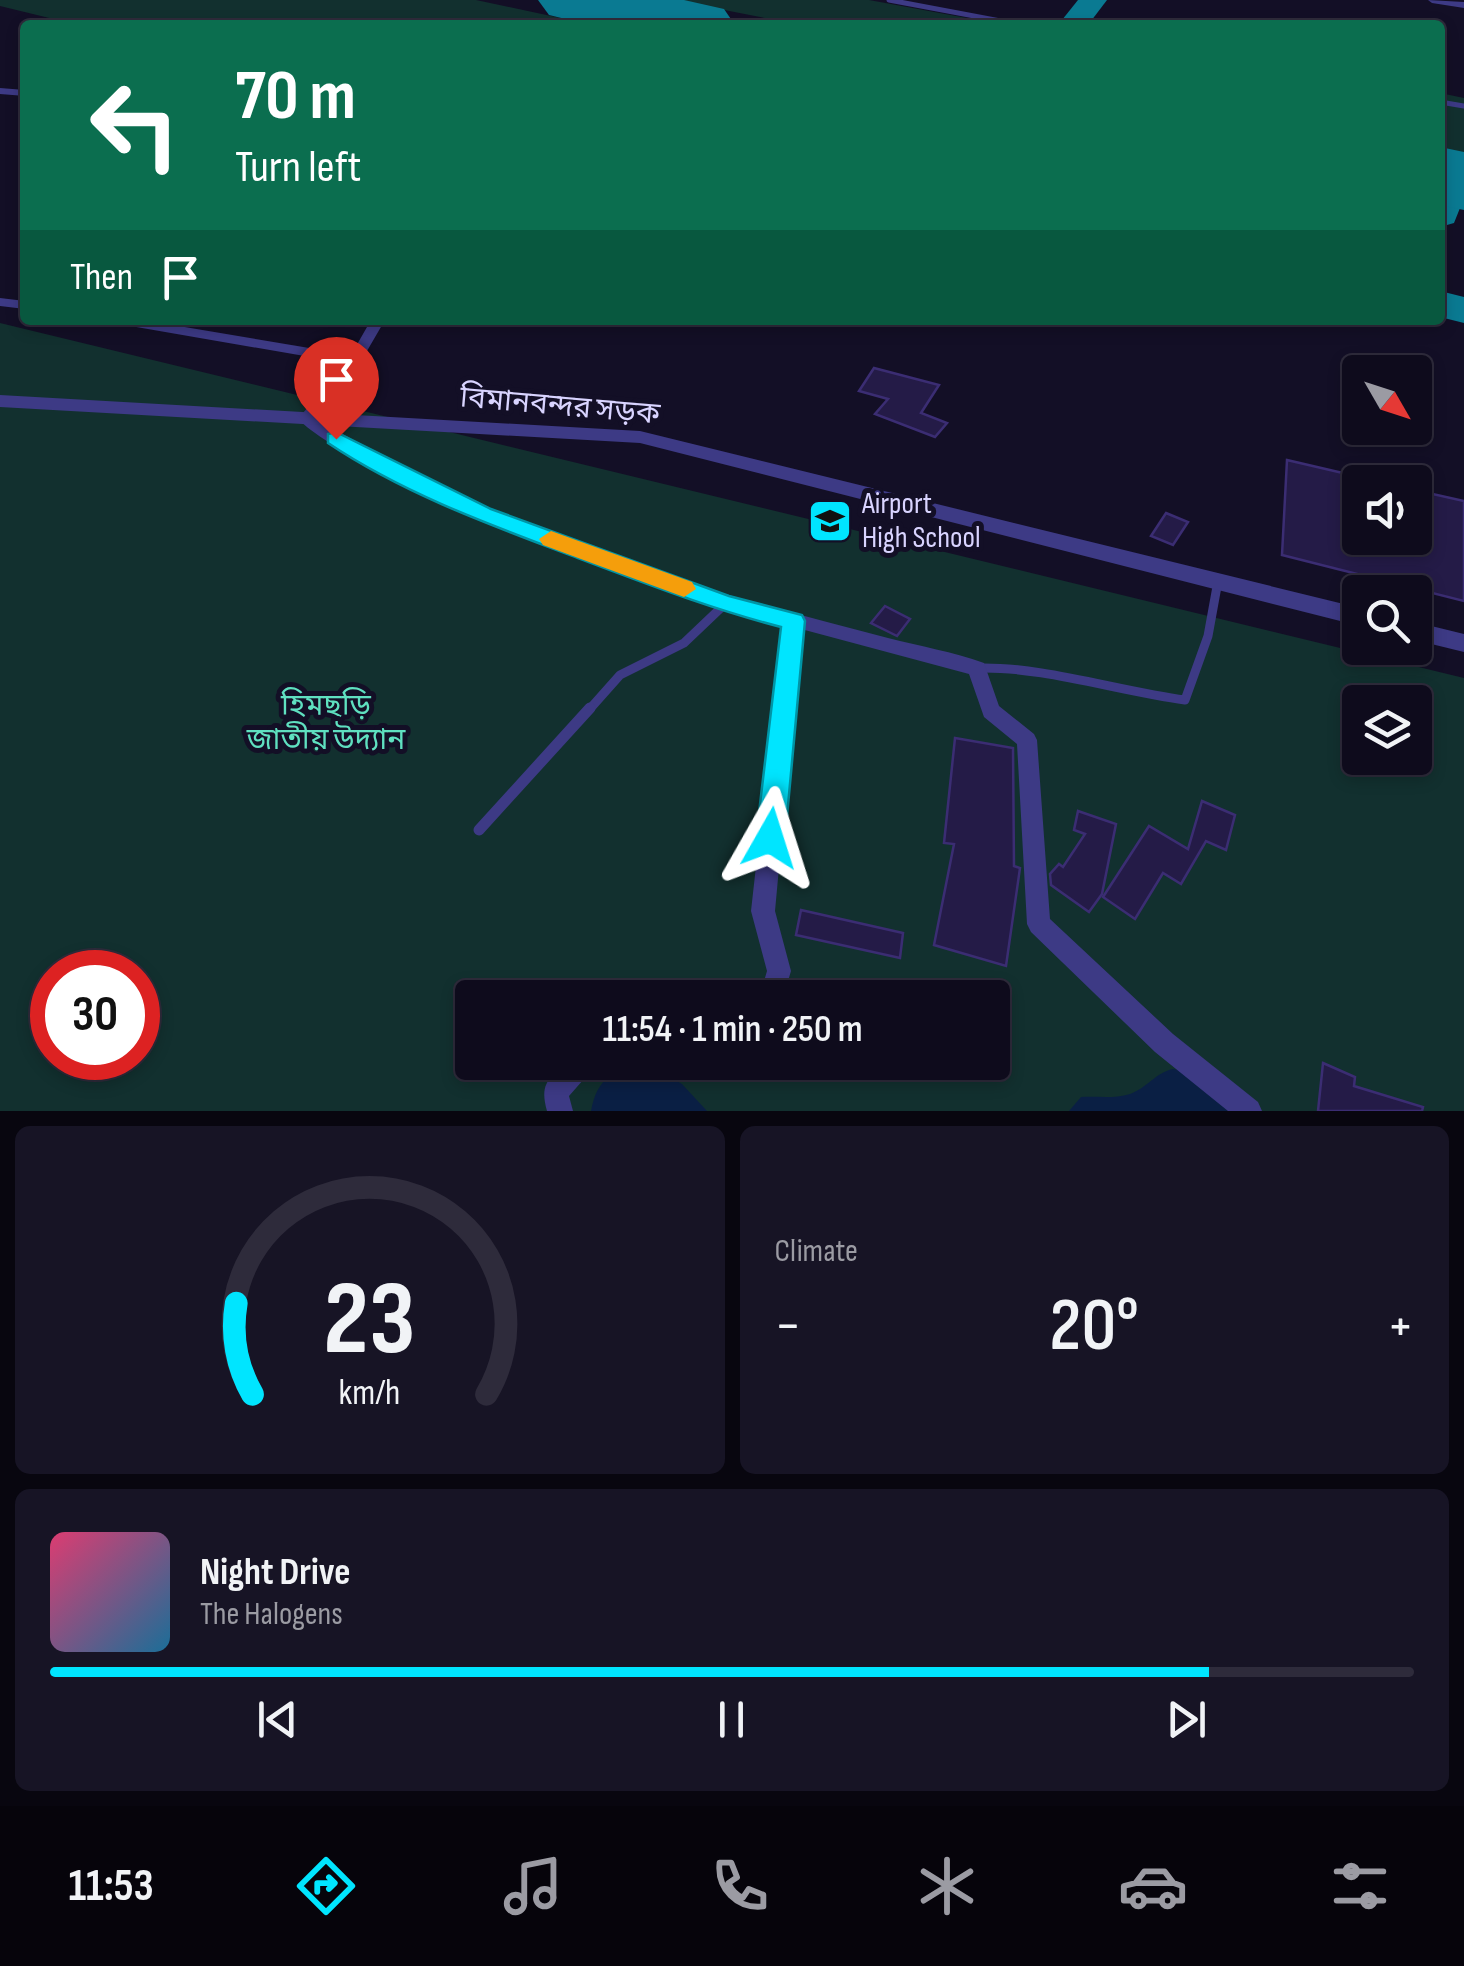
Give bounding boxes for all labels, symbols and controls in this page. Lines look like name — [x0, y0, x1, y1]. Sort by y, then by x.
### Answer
text: 70 m — [235, 55, 356, 139]
icon: left — [70, 60, 200, 190]
text: Turn left — [235, 140, 361, 195]
icon: arrive — [153, 250, 208, 305]
text: Then — [70, 255, 133, 300]
pin — [294, 337, 379, 440]
icon: arrive — [309, 352, 364, 407]
north arrow — [1342, 355, 1432, 445]
map controls — [1342, 355, 1432, 775]
street label: বিমানবন্দর সড়ক — [458, 378, 662, 433]
button: sound — [1342, 465, 1432, 555]
place label: Airport High School — [861, 486, 981, 556]
school or university icon: Airport High School — [807, 498, 853, 544]
button: search — [1342, 575, 1432, 665]
button: layers — [1342, 685, 1432, 775]
park label: হিমছড়ি জাতীয় উদ্যান — [246, 687, 406, 758]
position arrow — [718, 786, 822, 890]
speed limit sign: 30 — [30, 950, 160, 1080]
text: 11:54 · 1 min · 250 m — [602, 1007, 863, 1052]
text: Climate — [775, 1232, 858, 1271]
text: 23 — [324, 1258, 416, 1383]
text: 20° — [1049, 1281, 1139, 1372]
text: − — [775, 1293, 801, 1360]
text: + — [1387, 1293, 1414, 1360]
text: km/h — [339, 1372, 401, 1415]
text: Night Drive — [200, 1550, 351, 1595]
text: The Halogens — [200, 1595, 343, 1634]
icon: previous — [250, 1692, 305, 1747]
icon: pause — [704, 1692, 759, 1747]
icon: next — [1159, 1692, 1214, 1747]
icon: directions — [291, 1851, 361, 1921]
icon: music — [498, 1851, 568, 1921]
icon: phone — [705, 1851, 775, 1921]
icon: climate — [912, 1851, 982, 1921]
icon: car — [1118, 1851, 1188, 1921]
icon: filters — [1325, 1851, 1395, 1921]
text: 11:53 — [68, 1859, 154, 1914]

